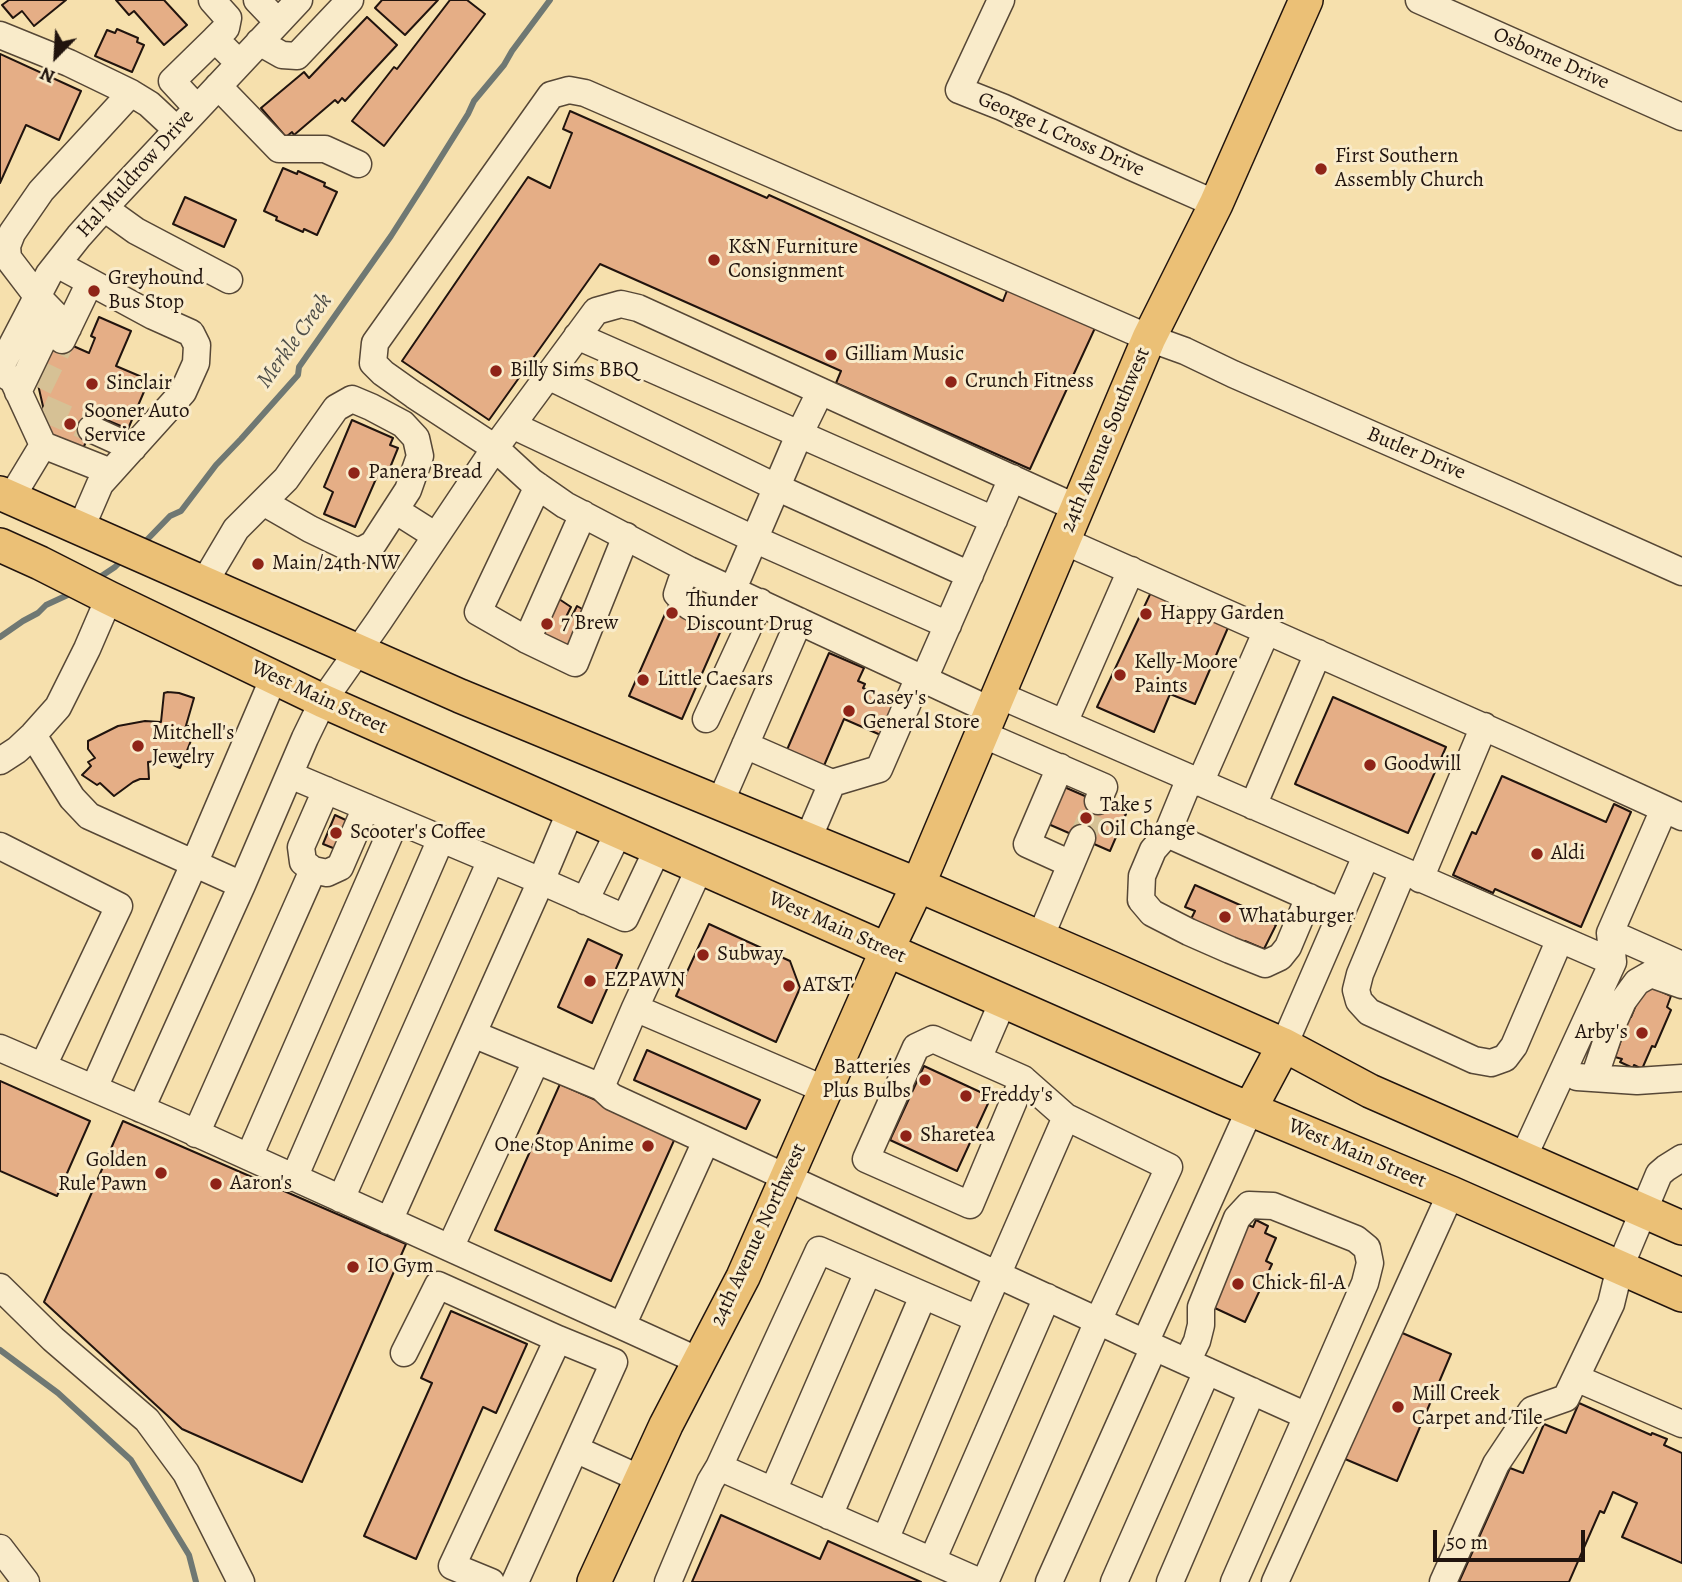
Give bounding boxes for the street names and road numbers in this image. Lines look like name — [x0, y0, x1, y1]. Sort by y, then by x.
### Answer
street label: Osborne Drive — [1489, 22, 1613, 96]
street label: George L Cross Drive — [974, 87, 1148, 183]
street label: Hal Muldrow Drive — [72, 105, 200, 243]
street label: 24th Avenue Southwest — [1056, 344, 1156, 536]
street label: Butler Drive — [1363, 422, 1469, 486]
street label: West Main Street — [247, 655, 391, 741]
street label: West Main Street — [764, 886, 910, 970]
street label: West Main Street — [1284, 1114, 1430, 1194]
street label: 24th Avenue Northwest — [706, 1140, 812, 1330]

